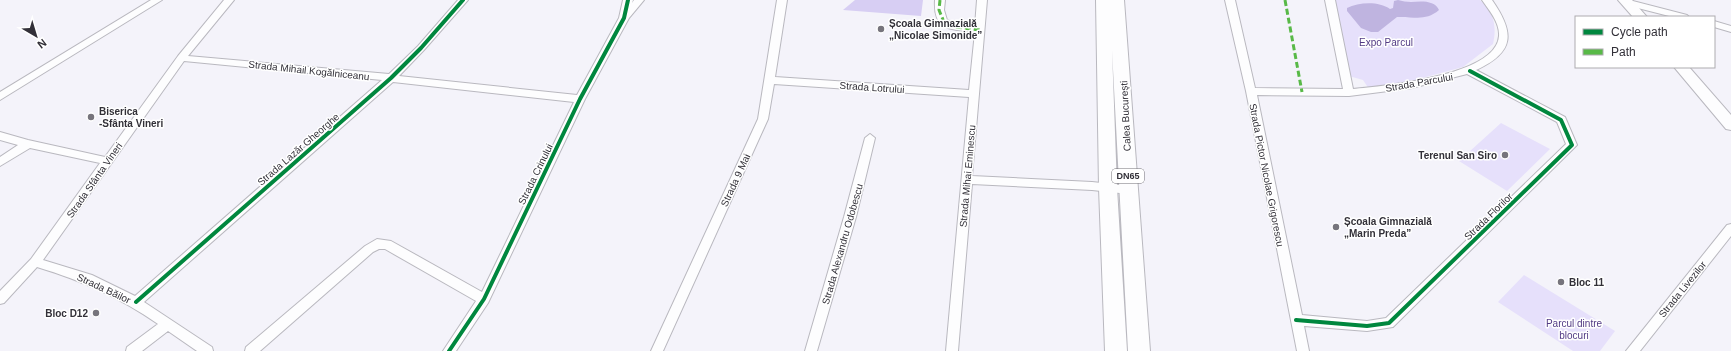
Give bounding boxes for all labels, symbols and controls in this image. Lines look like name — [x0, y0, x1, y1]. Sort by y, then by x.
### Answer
north arrow — [16, 16, 56, 56]
legend — [1575, 16, 1715, 68]
place label: Școala Gimnazială „Nicolae Simonide” — [889, 18, 982, 41]
marker: Școala Gimnazială „Nicolae Simonide” — [876, 24, 886, 34]
text: Cycle path — [1611, 25, 1668, 39]
text: N — [35, 37, 49, 51]
park label: Expo Parcul — [1359, 37, 1413, 48]
text: Path — [1611, 45, 1636, 59]
street label: Strada Mihail Kogălniceanu — [248, 59, 370, 82]
street label: Strada Parcului — [1384, 71, 1454, 94]
street label: Strada Lotrului — [839, 80, 905, 95]
street label: Calea București — [1118, 80, 1133, 152]
street label: Strada Pictor Nicolae Grigorescu — [1247, 103, 1286, 248]
place label: Biserica -Sfânta Vineri — [99, 106, 163, 129]
street label: Strada Lazăr Gheorghe — [255, 111, 342, 188]
marker: Biserica -Sfânta Vineri — [86, 112, 96, 122]
street label: Strada Mihai Eminescu — [958, 124, 977, 228]
street label: Strada Sfânta Vineri — [64, 141, 125, 220]
street label: Strada Crinului — [516, 142, 555, 206]
place label: Terenul San Siro — [1418, 150, 1497, 161]
marker: Terenul San Siro — [1500, 150, 1510, 160]
street label: Strada 9 Mai — [718, 152, 752, 208]
road number: DN65 — [1112, 169, 1144, 183]
street label: Strada Alexandru Odobescu — [820, 182, 865, 306]
street label: Strada Florilor — [1462, 190, 1515, 242]
place label: Școala Gimnazială „Marin Preda” — [1344, 216, 1432, 239]
marker: Școala Gimnazială „Marin Preda” — [1331, 222, 1341, 232]
street label: Strada Livezilor — [1656, 259, 1709, 320]
street label: Strada Băilor — [75, 271, 133, 306]
marker: Bloc 11 — [1556, 277, 1566, 287]
place label: Bloc 11 — [1569, 277, 1604, 288]
place label: Bloc D12 — [45, 308, 88, 319]
marker: Bloc D12 — [91, 308, 101, 318]
park label: Parcul dintre blocuri — [1546, 318, 1603, 341]

